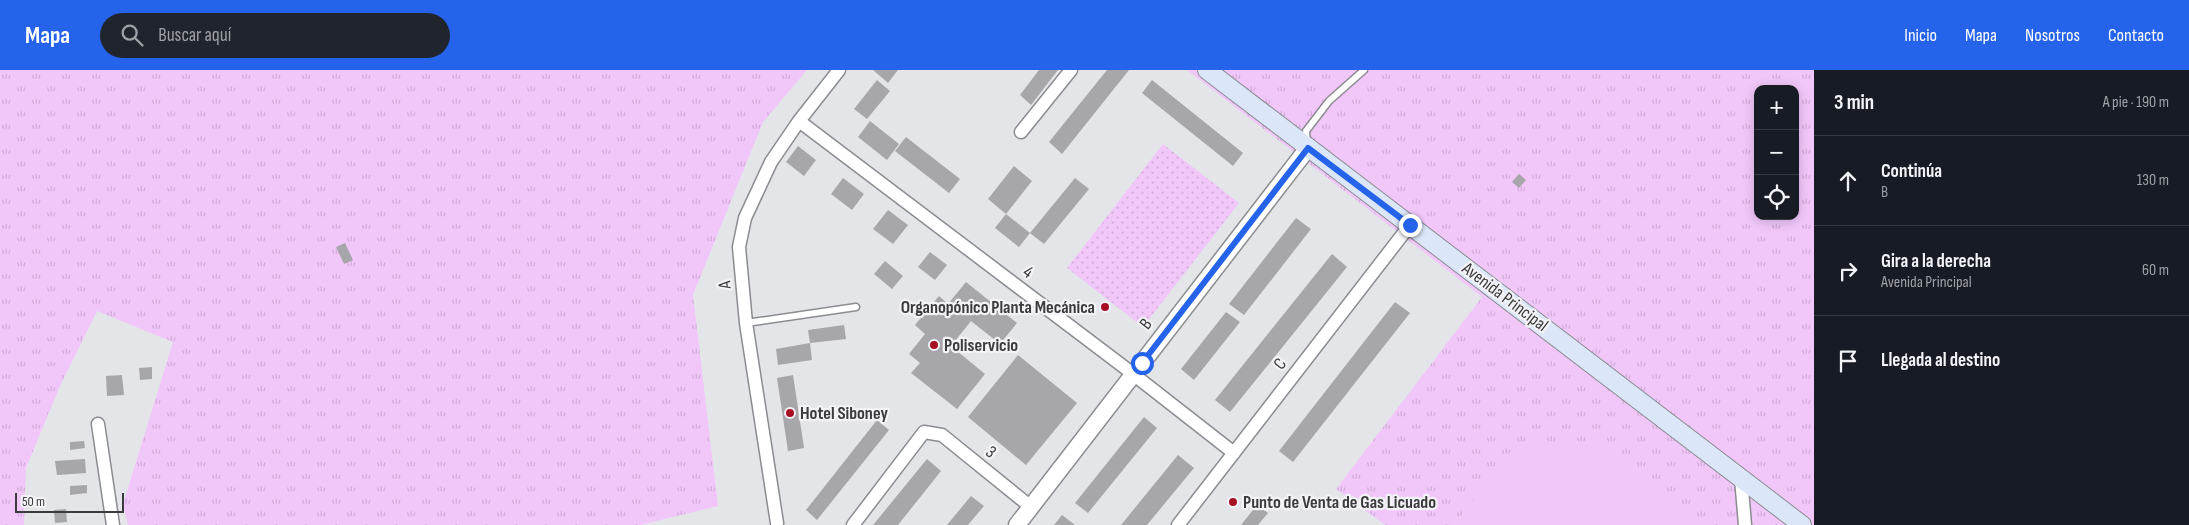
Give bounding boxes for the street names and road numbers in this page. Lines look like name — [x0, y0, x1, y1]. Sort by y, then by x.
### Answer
street label: Avenida Principal — [1457, 257, 1552, 336]
street label: 4 — [1019, 261, 1038, 283]
street label: A — [714, 280, 736, 291]
street label: B — [1135, 314, 1157, 334]
street label: C — [1269, 354, 1291, 374]
street label: 3 — [981, 441, 1001, 463]

